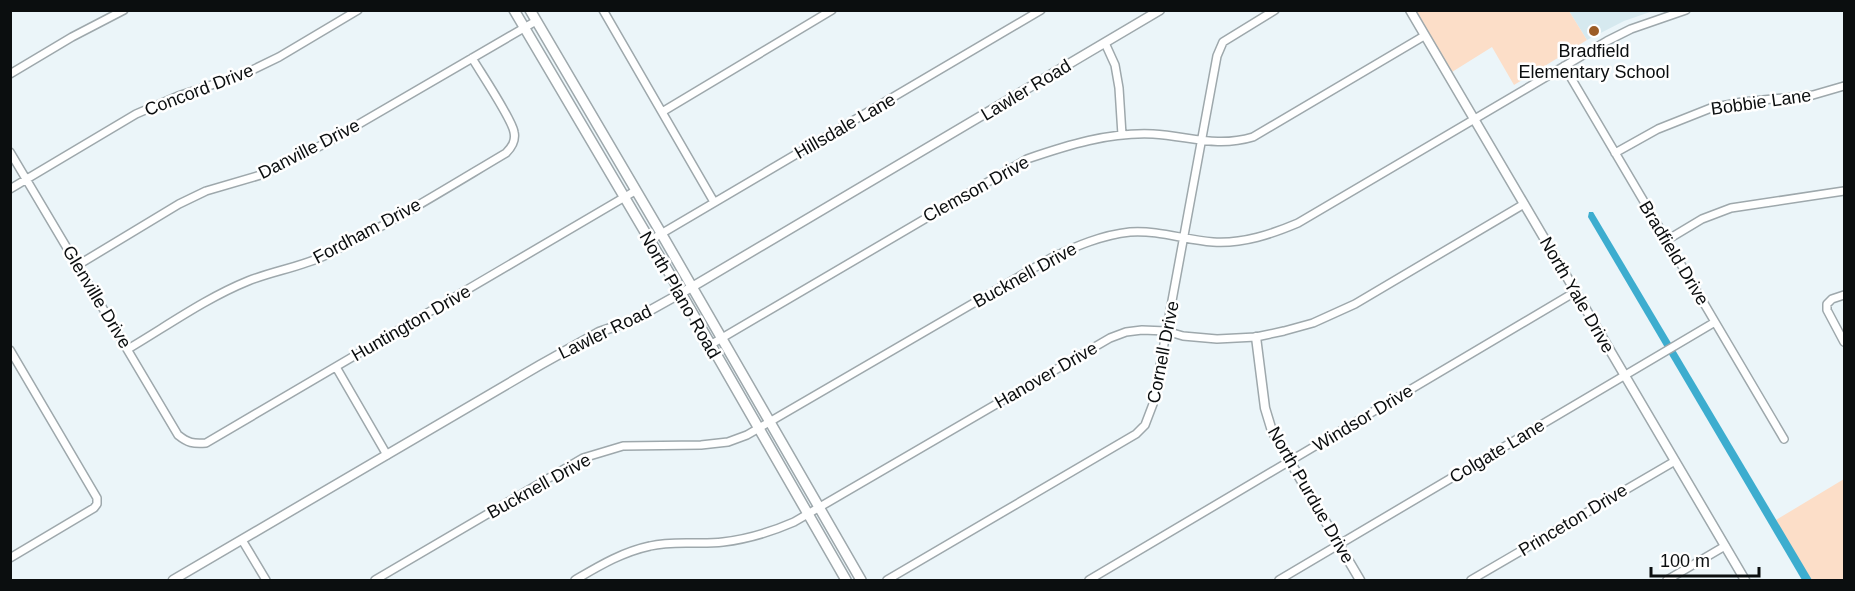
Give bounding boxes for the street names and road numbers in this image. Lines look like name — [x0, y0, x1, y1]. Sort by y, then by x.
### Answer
street label: Lawler Road — [978, 55, 1074, 125]
street label: Concord Drive — [142, 60, 256, 120]
street label: Bobbie Lane — [1710, 85, 1812, 119]
street label: Hillsdale Lane — [791, 89, 899, 163]
street label: Danville Drive — [255, 115, 363, 183]
street label: Clemson Drive — [920, 152, 1032, 226]
street label: Fordham Drive — [310, 194, 424, 268]
street label: Bradfield Drive — [1635, 197, 1713, 309]
street label: North Plano Road — [636, 228, 724, 362]
street label: North Yale Drive — [1536, 234, 1618, 356]
street label: Bucknell Drive — [970, 238, 1080, 312]
street label: Glenville Drive — [59, 242, 135, 352]
street label: Huntington Drive — [348, 281, 474, 365]
street label: Cornell Drive — [1143, 299, 1183, 405]
street label: Lawler Road — [555, 301, 655, 363]
street label: Hanover Drive — [991, 338, 1101, 412]
street label: Windsor Drive — [1309, 380, 1417, 456]
street label: Colgate Lane — [1446, 415, 1548, 487]
street label: North Purdue Drive — [1264, 423, 1358, 567]
street label: Bucknell Drive — [484, 449, 594, 523]
street label: Princeton Drive — [1515, 480, 1631, 560]

